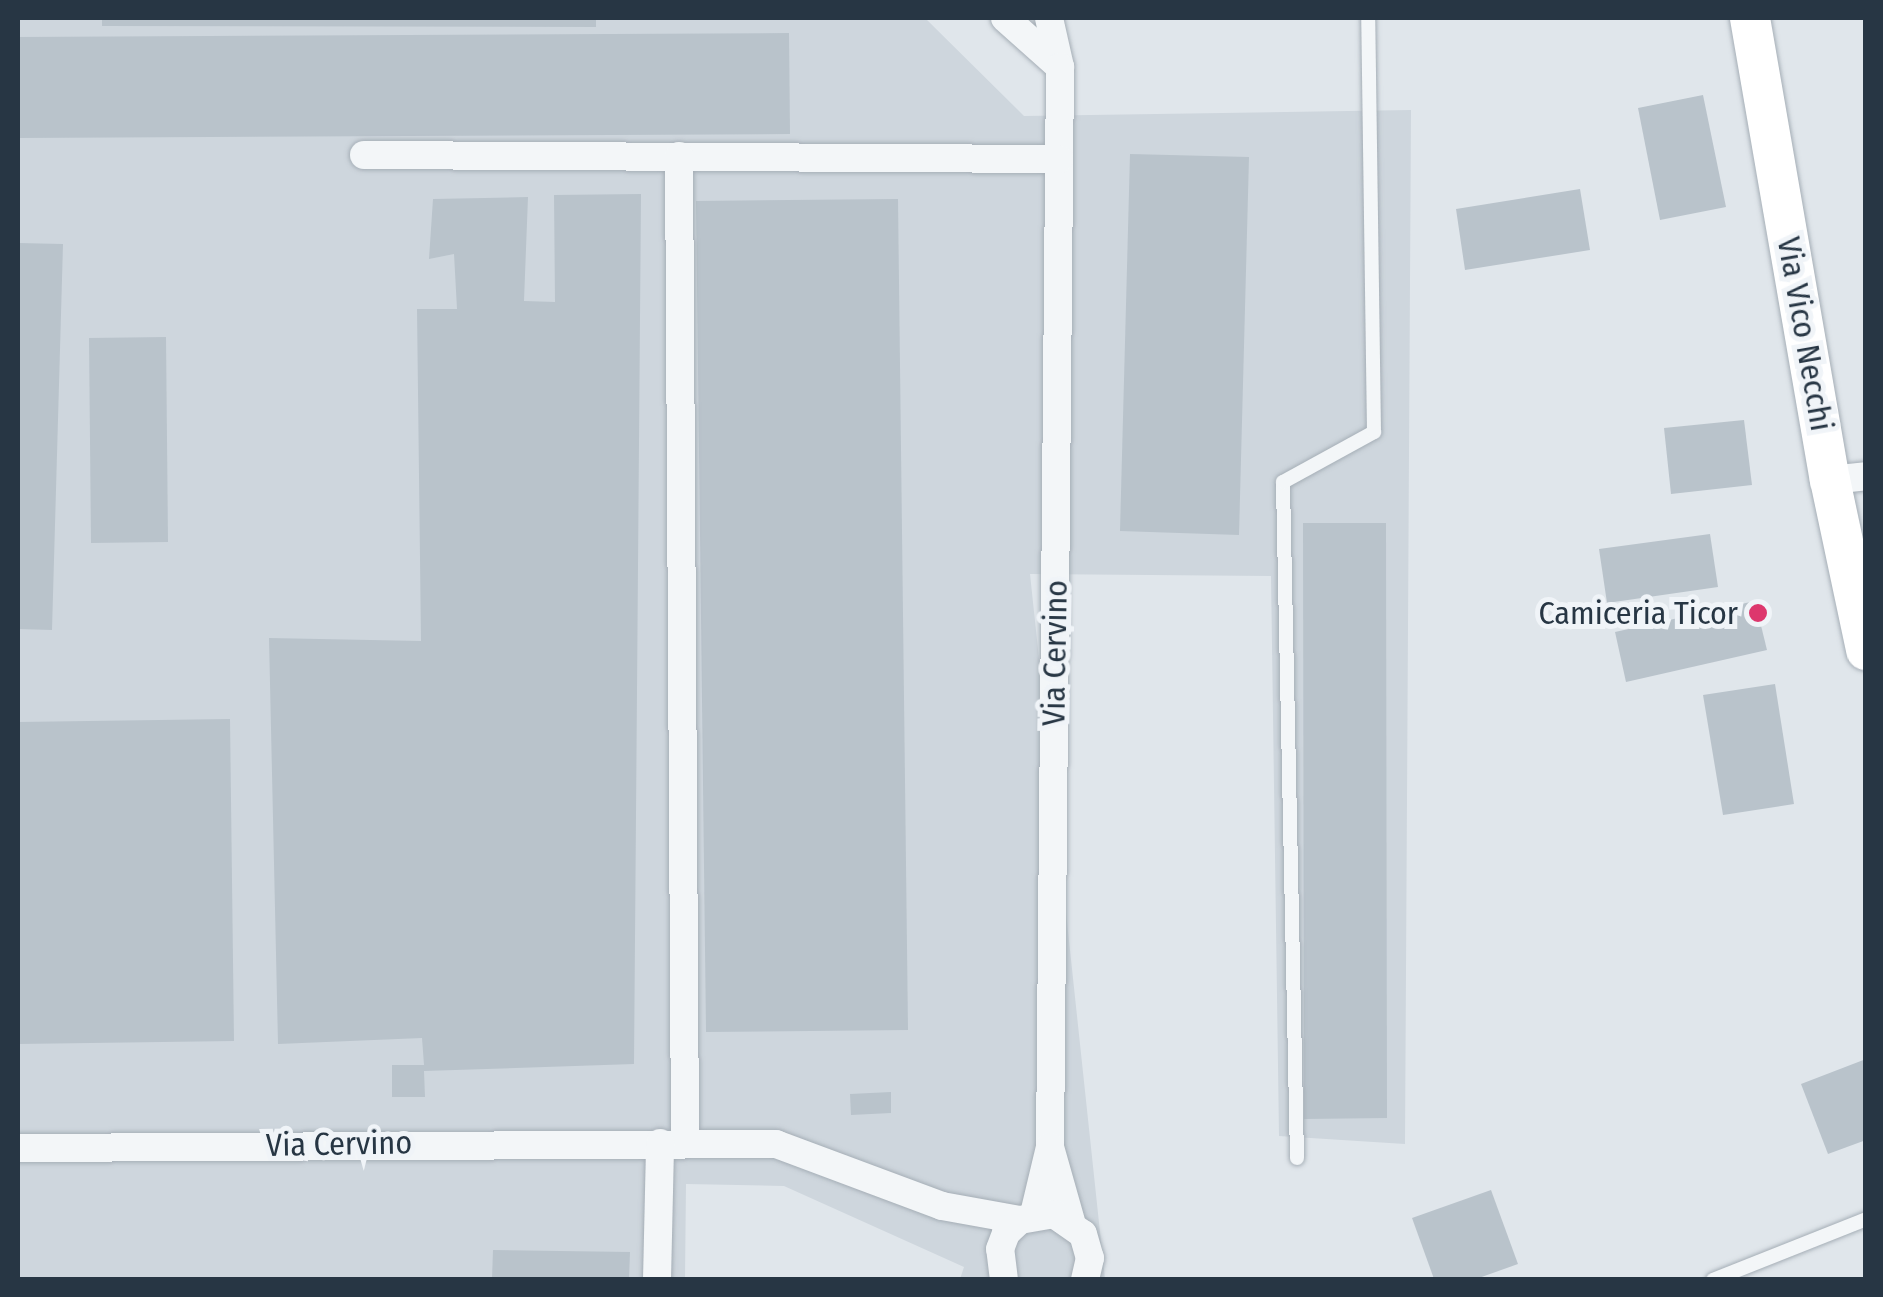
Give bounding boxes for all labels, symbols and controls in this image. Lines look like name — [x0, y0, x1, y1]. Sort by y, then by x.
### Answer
street label: Via Vico Necchi — [1769, 234, 1841, 434]
street label: Via Cervino — [1035, 580, 1075, 726]
place label: Camiceria Ticor — [1538, 594, 1738, 632]
marker: Camiceria Ticor — [1747, 602, 1769, 624]
street label: Via Cervino — [266, 1124, 412, 1164]

